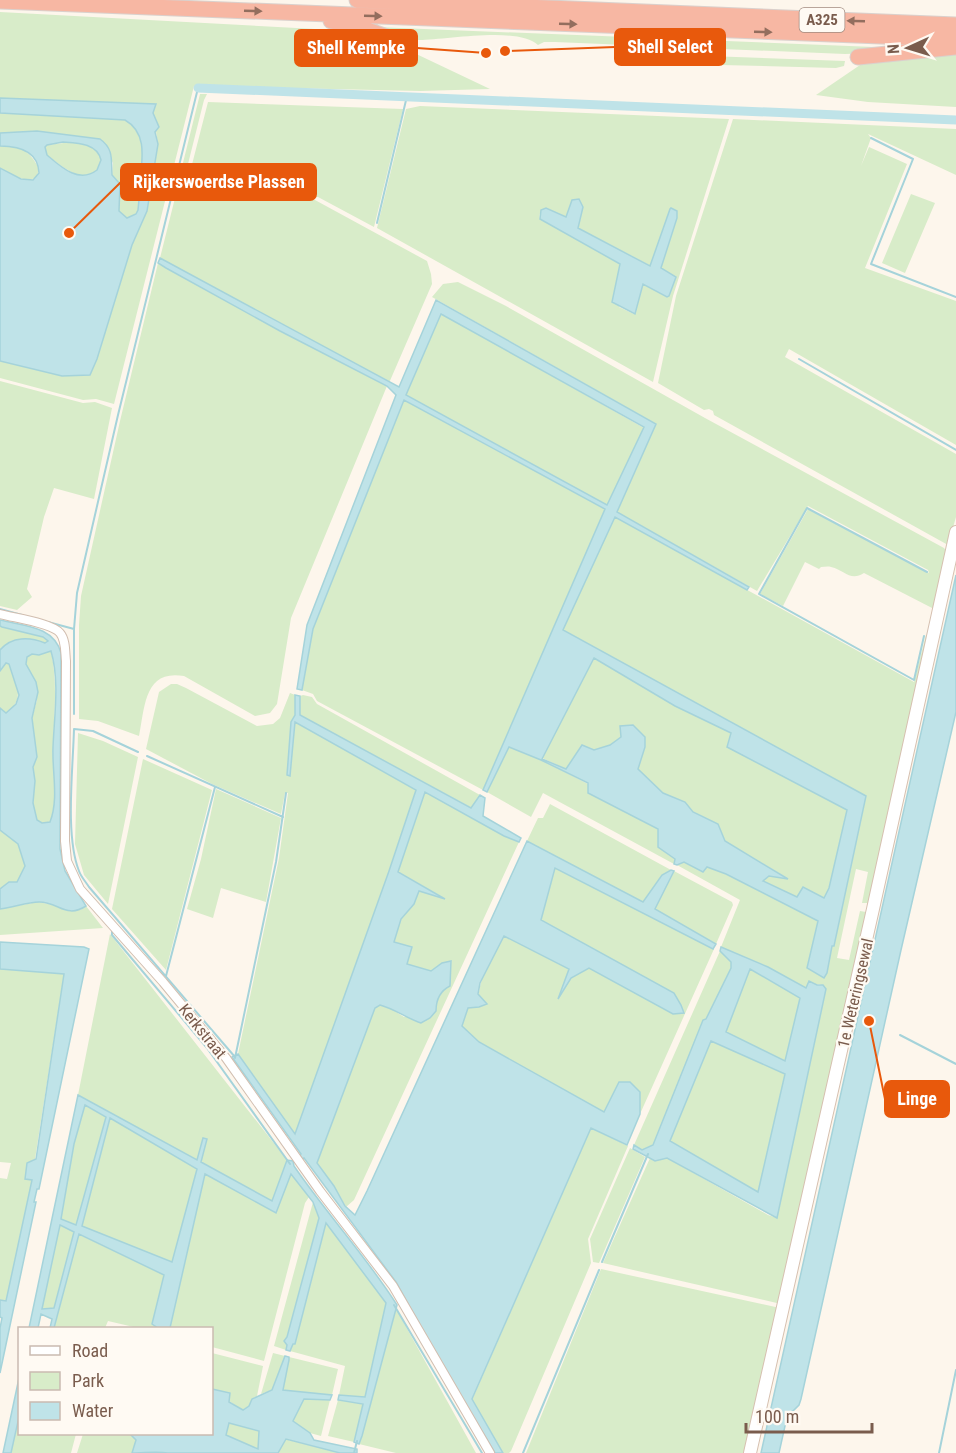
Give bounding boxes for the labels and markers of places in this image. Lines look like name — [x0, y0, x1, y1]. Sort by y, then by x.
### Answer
callout: Shell Select — [615, 29, 725, 65]
callout: Shell Kempke — [295, 30, 417, 66]
callout: Rijkerswoerdse Plassen — [121, 164, 316, 200]
callout: Linge — [885, 1081, 949, 1117]

